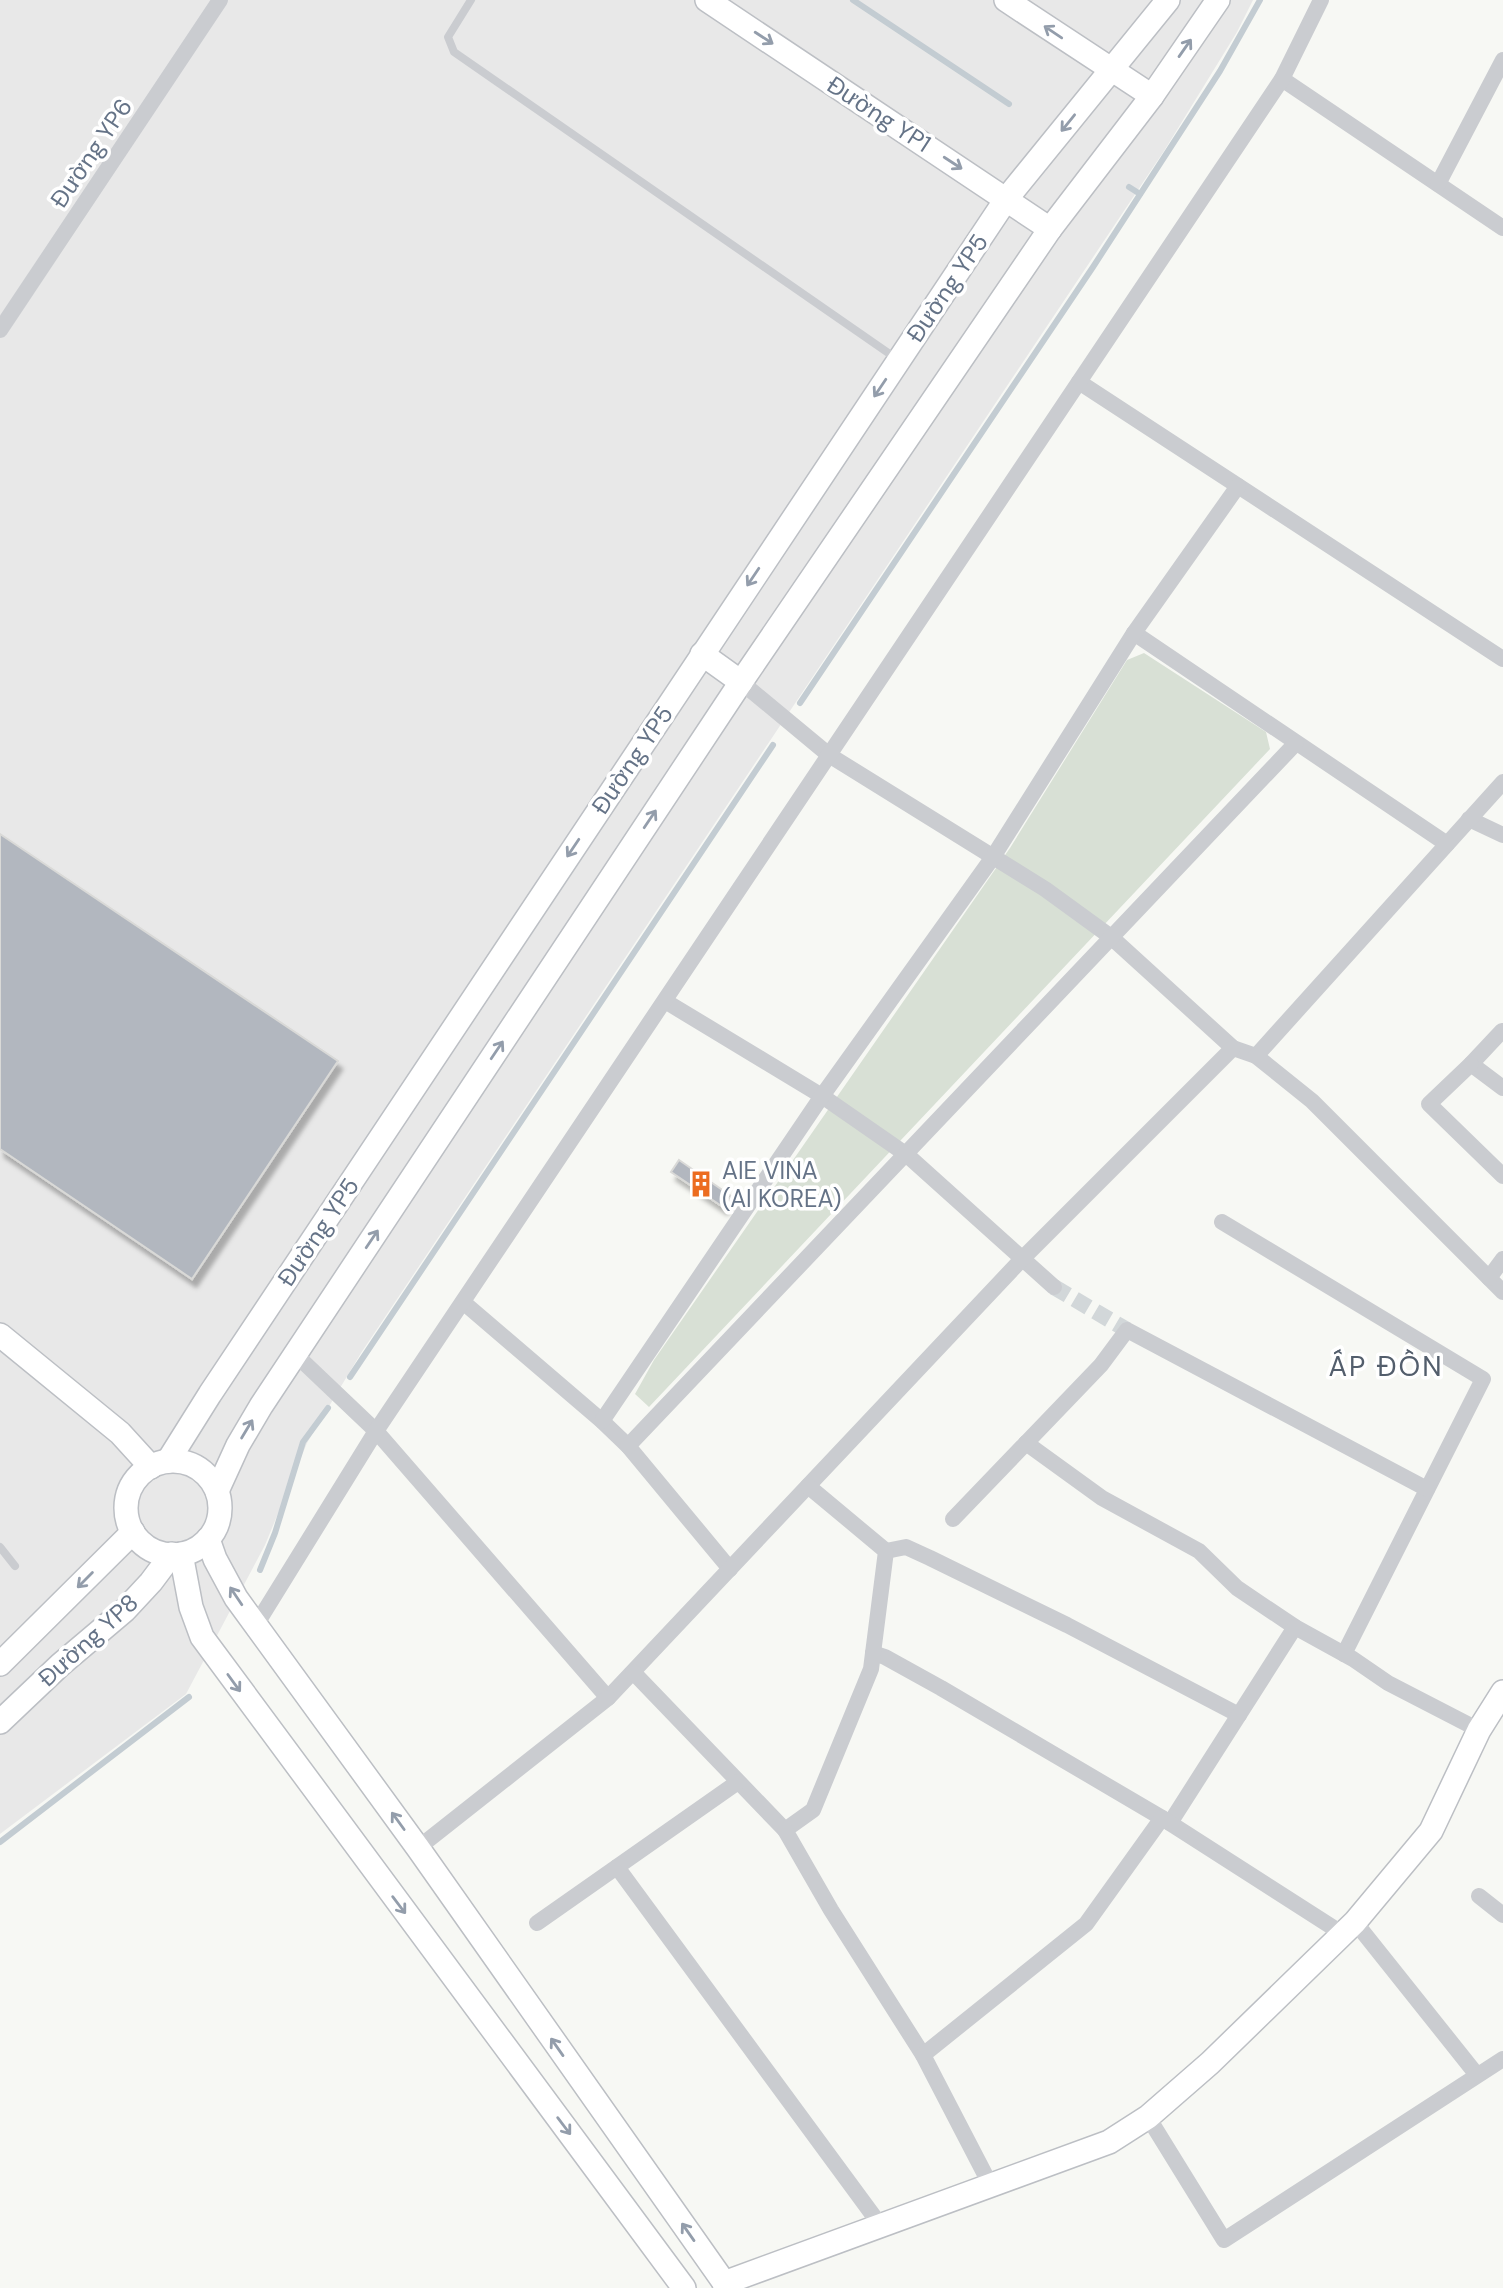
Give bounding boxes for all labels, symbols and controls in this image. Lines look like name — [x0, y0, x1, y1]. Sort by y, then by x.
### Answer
one-way arrow — [1044, 25, 1064, 39]
one-way arrow — [753, 31, 773, 45]
one-way arrow — [1178, 39, 1192, 58]
street label: Đường YP1 — [821, 69, 937, 159]
street label: Đường YP6 — [43, 92, 139, 214]
one-way arrow — [1060, 113, 1076, 131]
one-way arrow — [943, 156, 963, 170]
street label: Đường YP5 — [899, 228, 995, 348]
one-way arrow — [873, 378, 887, 397]
one-way arrow — [746, 567, 760, 587]
street label: Đường YP5 — [584, 700, 680, 820]
one-way arrow — [643, 810, 657, 829]
one-way arrow — [566, 838, 580, 858]
one-way arrow — [491, 1040, 505, 1060]
place label: AIE VINA (AI KOREA) — [722, 1155, 842, 1214]
building icon: AIE VINA (AI KOREA) — [686, 1169, 716, 1199]
street label: Đường YP5 — [270, 1172, 366, 1292]
one-way arrow — [364, 1230, 379, 1249]
district label: ẤP ĐỒN — [1328, 1348, 1444, 1385]
one-way arrow — [240, 1420, 254, 1440]
one-way arrow — [77, 1572, 94, 1589]
street label: Đường YP8 — [31, 1587, 145, 1693]
one-way arrow — [229, 1587, 243, 1607]
one-way arrow — [226, 1673, 241, 1692]
one-way arrow — [390, 1812, 405, 1831]
one-way arrow — [391, 1895, 406, 1914]
one-way arrow — [550, 2038, 564, 2057]
one-way arrow — [556, 2117, 571, 2135]
one-way arrow — [681, 2223, 695, 2242]

